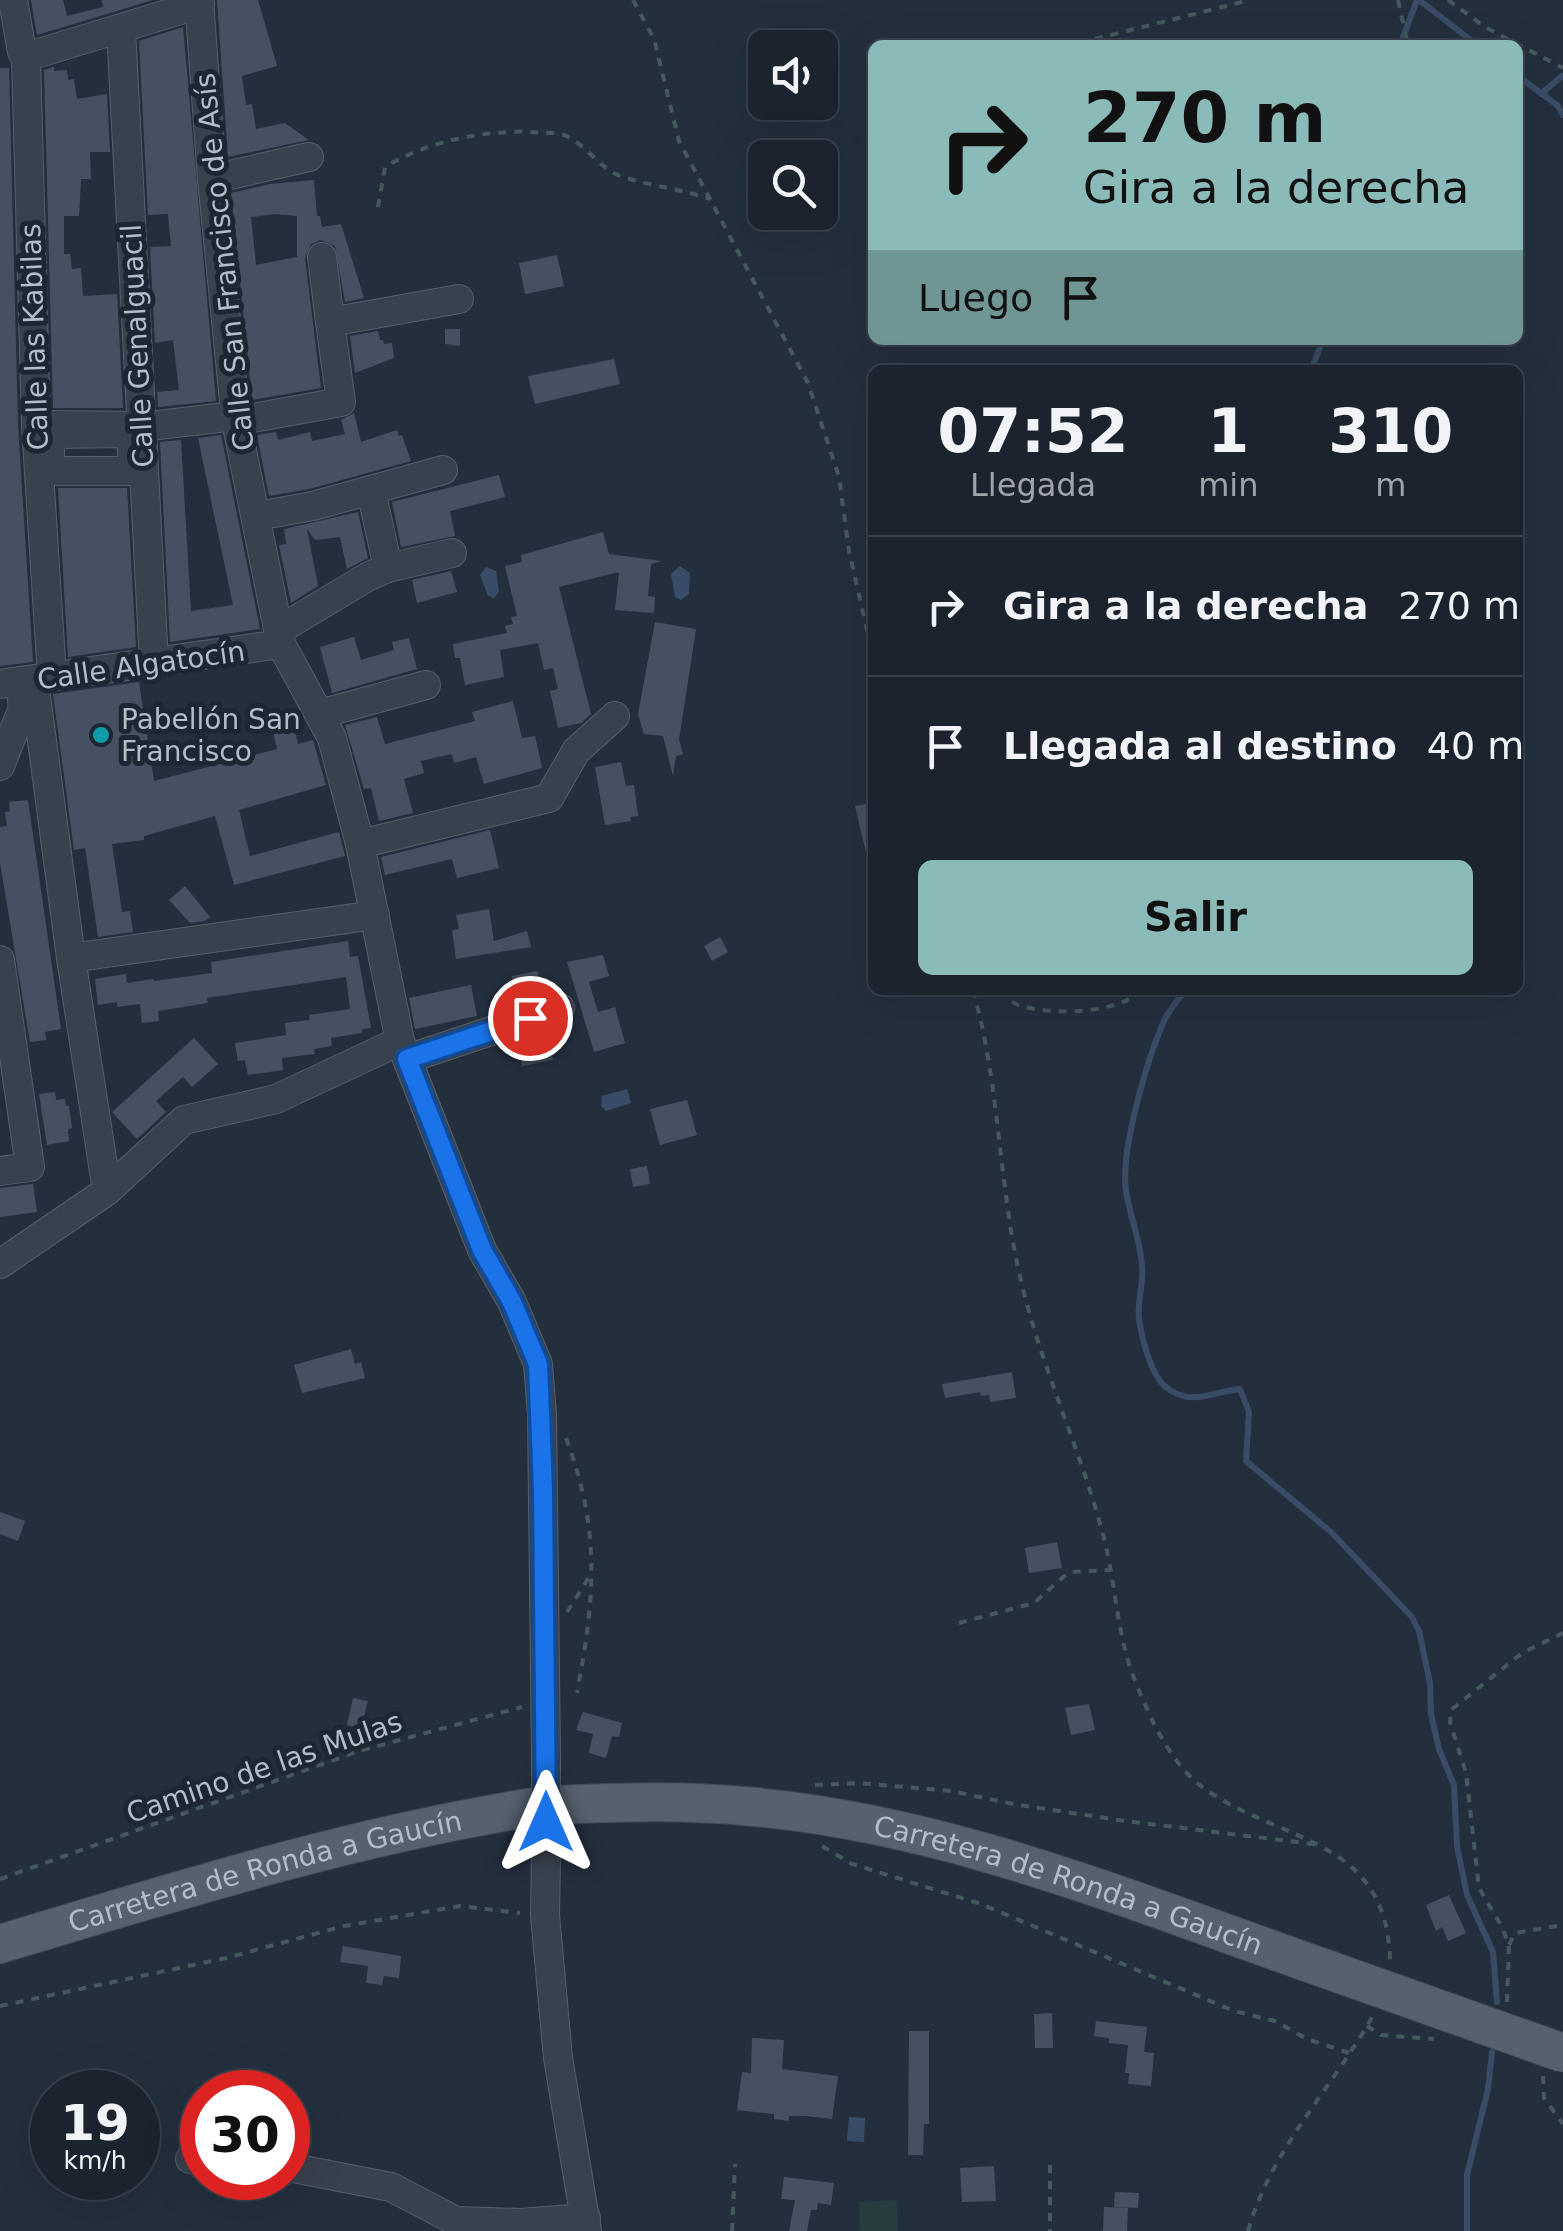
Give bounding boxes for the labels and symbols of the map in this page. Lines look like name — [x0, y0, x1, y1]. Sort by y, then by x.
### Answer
street label: Calle San Francisco de Asís — [188, 71, 261, 452]
street label: Calle las Kabilas — [14, 223, 55, 451]
street label: Calle Genalguacil — [115, 223, 160, 468]
street label: Calle Algatocín — [35, 635, 247, 696]
place label: Pabellón San Francisco — [121, 703, 301, 768]
marker: Pabellón San Francisco — [90, 724, 112, 746]
pin — [488, 976, 573, 1061]
street label: Camino de las Mulas — [122, 1705, 406, 1830]
position arrow — [494, 1770, 598, 1874]
street label: Carretera de Ronda a Gaucín — [64, 1804, 465, 1940]
street label: Carretera de Ronda a Gaucín — [871, 1809, 1267, 1962]
speed limit sign: 30 — [180, 2070, 310, 2200]

